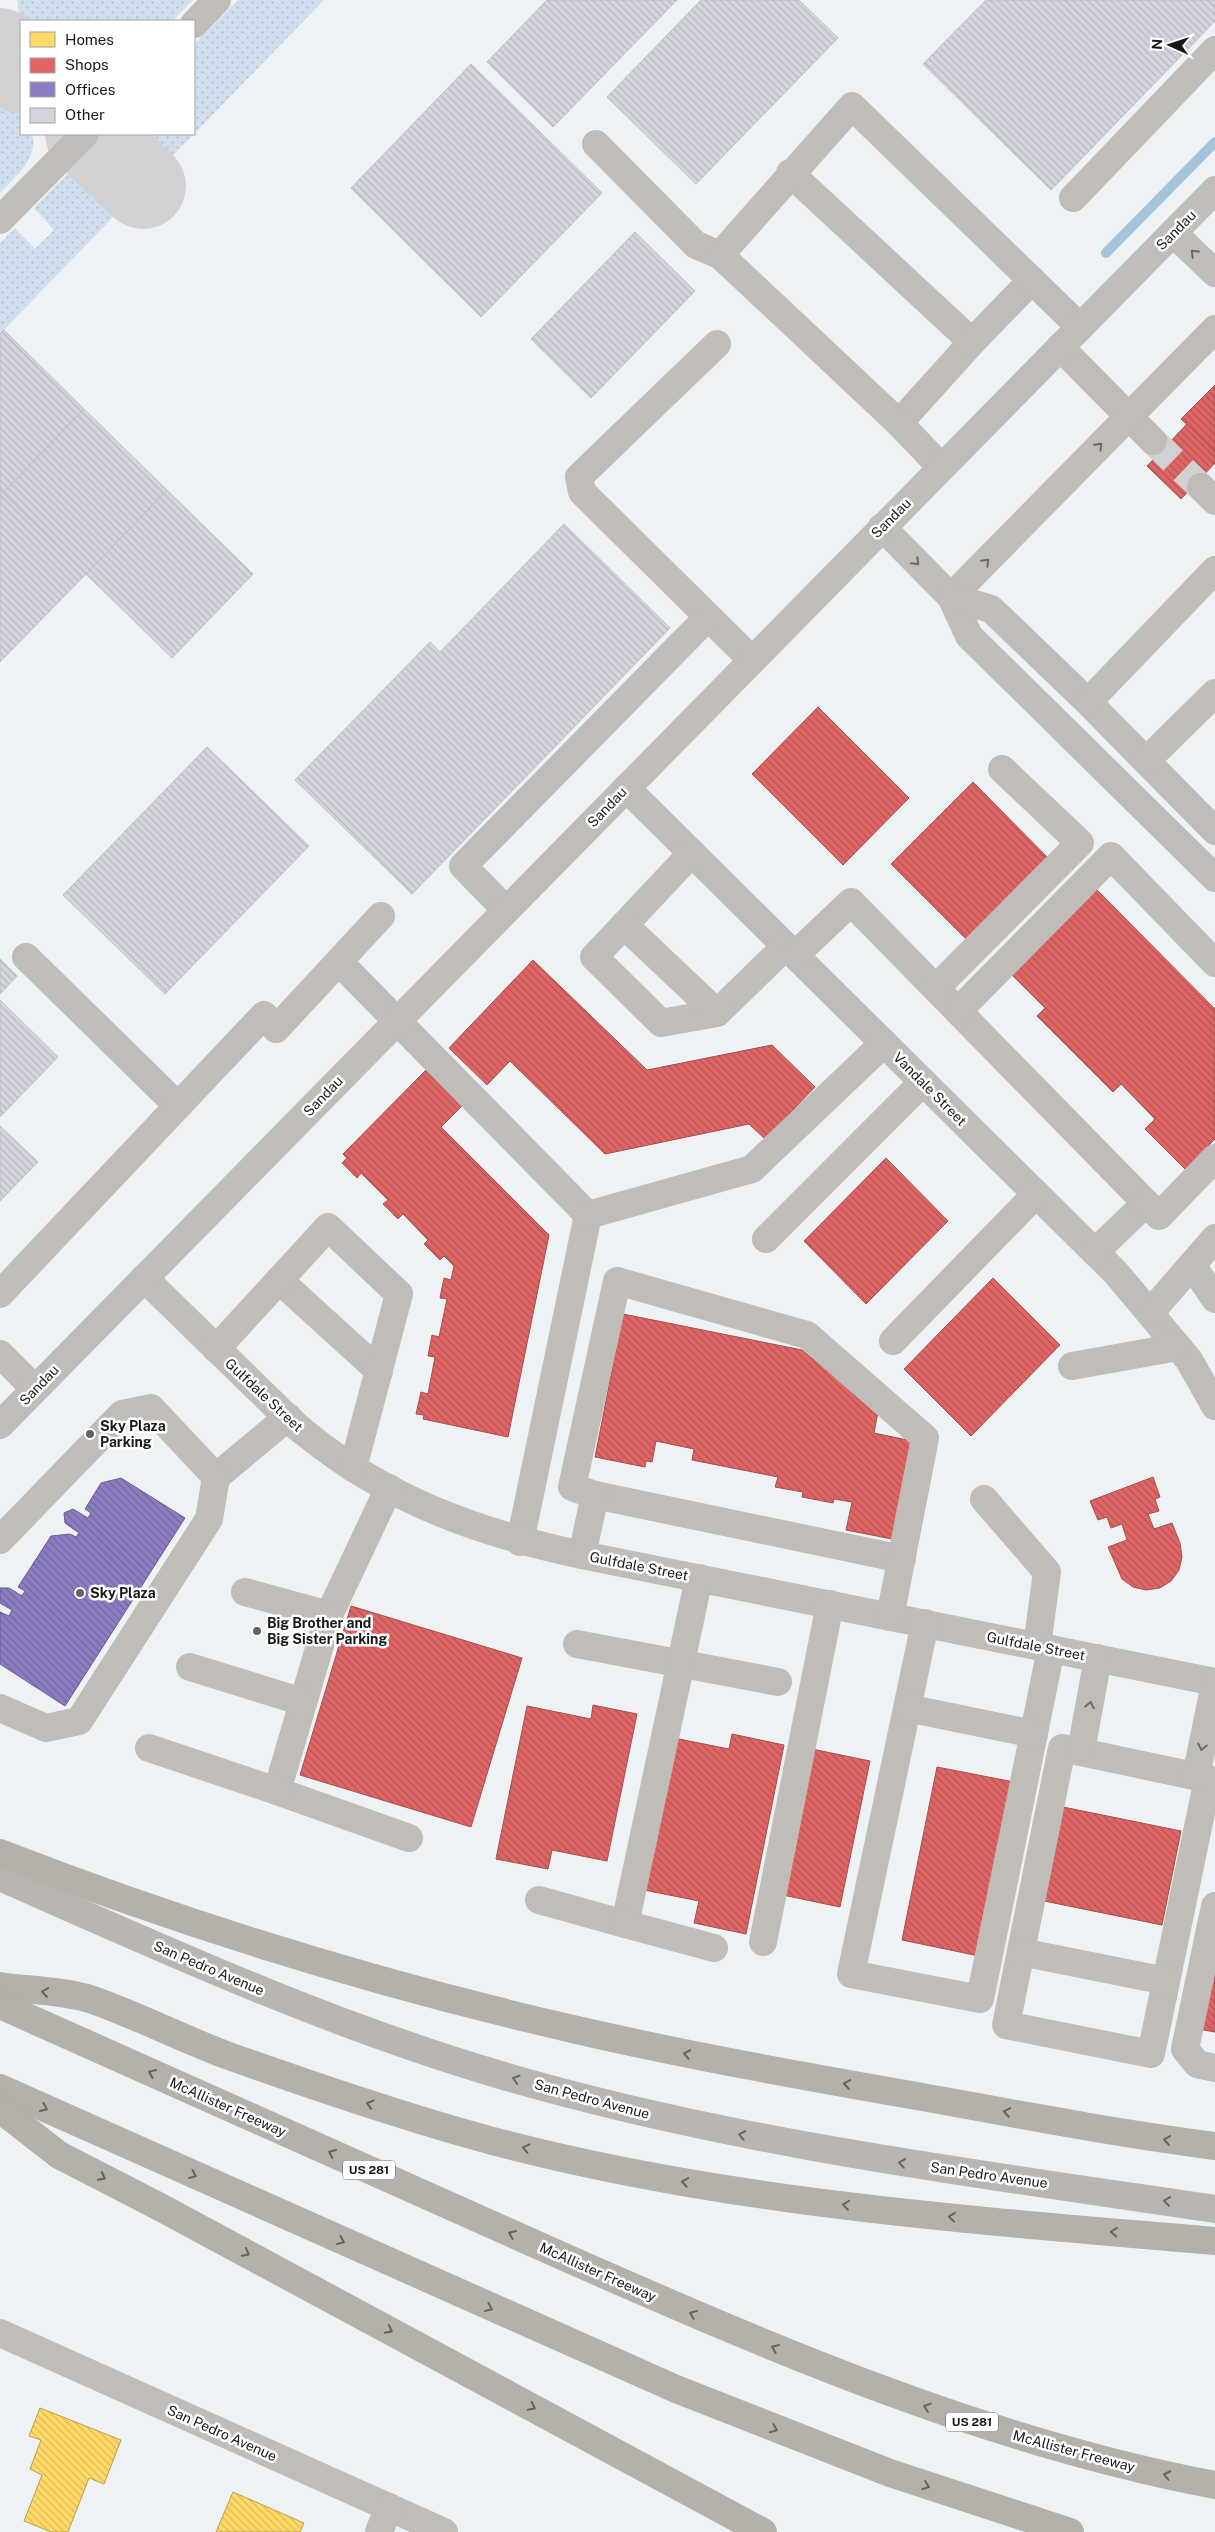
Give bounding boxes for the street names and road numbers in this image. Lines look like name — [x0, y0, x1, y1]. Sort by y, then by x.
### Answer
street label: Sandau — [1153, 207, 1199, 253]
street label: Sandau — [868, 495, 914, 541]
street label: Sandau — [584, 784, 630, 830]
street label: Vandale Street — [890, 1049, 970, 1129]
street label: Sandau — [300, 1073, 346, 1119]
street label: Gulfdale Street — [222, 1355, 306, 1435]
street label: Sandau — [16, 1362, 62, 1408]
street label: Gulfdale Street — [588, 1549, 690, 1583]
street label: Gulfdale Street — [985, 1629, 1087, 1663]
street label: San Pedro Avenue — [151, 1938, 267, 1999]
street label: McAllister Freeway — [167, 2074, 289, 2140]
street label: San Pedro Avenue — [533, 2076, 651, 2122]
street label: San Pedro Avenue — [929, 2159, 1049, 2191]
road number: US 281 — [343, 2160, 395, 2180]
street label: McAllister Freeway — [537, 2239, 659, 2305]
street label: San Pedro Avenue — [165, 2402, 279, 2464]
road number: US 281 — [946, 2412, 998, 2432]
street label: McAllister Freeway — [1011, 2427, 1137, 2475]

